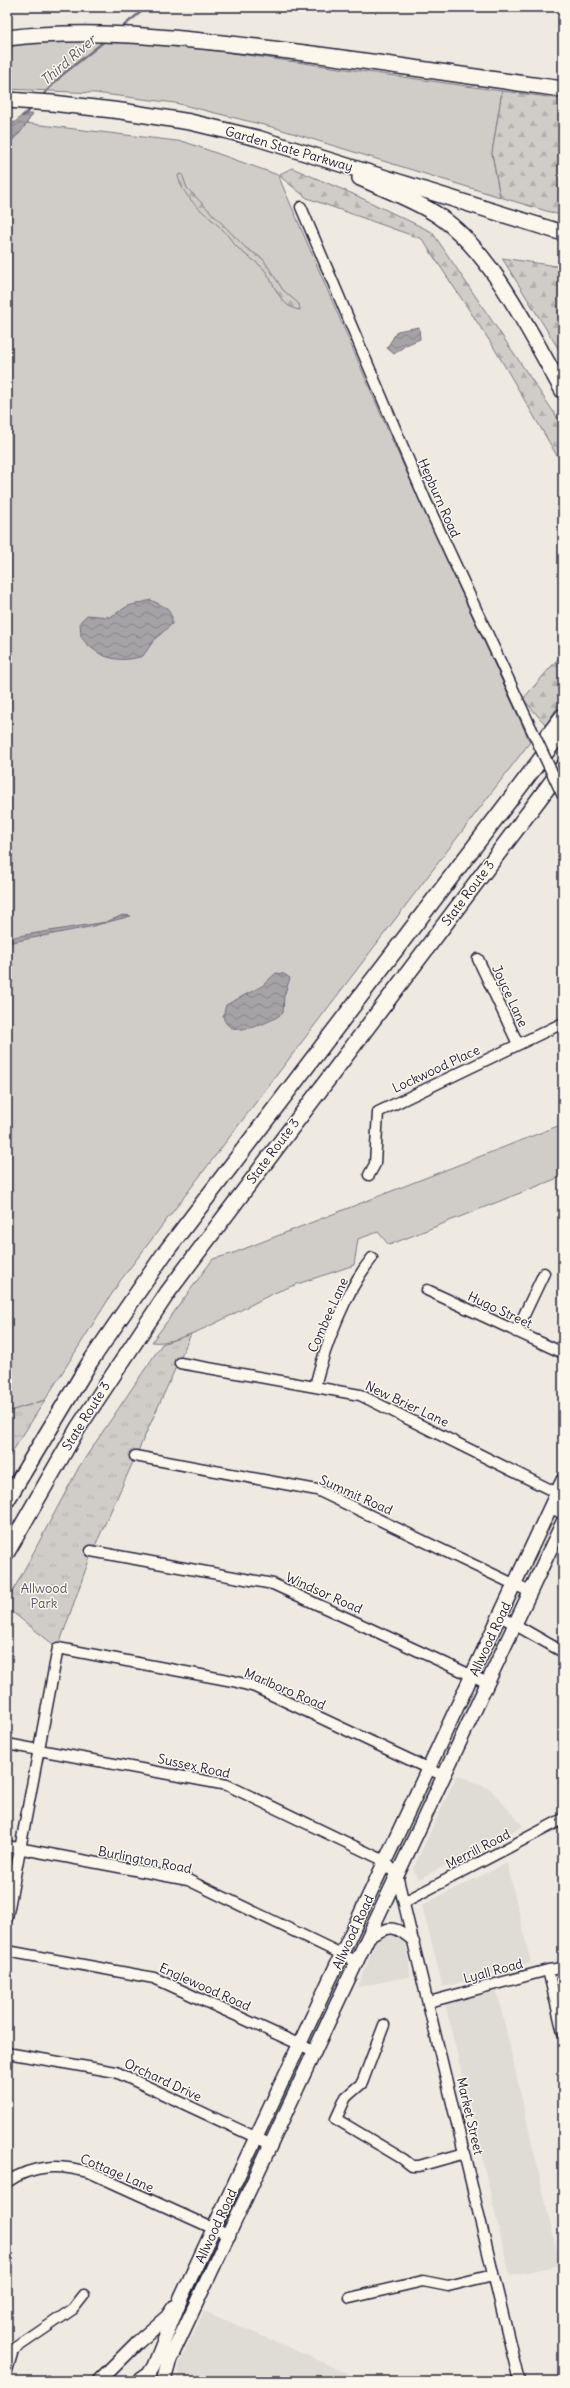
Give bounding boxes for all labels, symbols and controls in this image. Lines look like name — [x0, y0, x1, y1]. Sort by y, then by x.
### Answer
water label: Third River — [37, 29, 101, 89]
street label: Garden State Parkway — [223, 123, 355, 175]
street label: Hepburn Road — [414, 456, 464, 541]
street label: State Route 3 — [438, 857, 498, 929]
street label: Joyce Lane — [488, 962, 532, 1030]
street label: Lockwood Place — [390, 1041, 482, 1097]
street label: State Route 3 — [243, 1115, 303, 1187]
street label: Combee Lane — [304, 1275, 352, 1355]
street label: Hugo Street — [465, 1288, 536, 1333]
street label: New Brier Lane — [362, 1377, 452, 1431]
street label: State Route 3 — [58, 1378, 114, 1454]
street label: Summit Road — [317, 1471, 396, 1519]
street label: Windsor Road — [283, 1569, 365, 1618]
park label: Allwood Park — [21, 1580, 68, 1612]
street label: Allwood Road — [465, 1599, 515, 1679]
street label: Marlboro Road — [242, 1664, 329, 1714]
street label: Sussex Road — [156, 1750, 232, 1782]
street label: Merrill Road — [443, 1825, 514, 1873]
street label: Burlington Road — [97, 1843, 194, 1877]
street label: Allwood Road — [328, 1892, 378, 1972]
street label: Lyall Road — [461, 1955, 525, 1987]
street label: Englewood Road — [157, 1959, 254, 2015]
street label: Orchard Drive — [122, 2055, 204, 2105]
street label: Market Street — [453, 2076, 487, 2157]
street label: Cottage Lane — [78, 2150, 156, 2196]
street label: Allwood Road — [191, 2186, 241, 2266]

